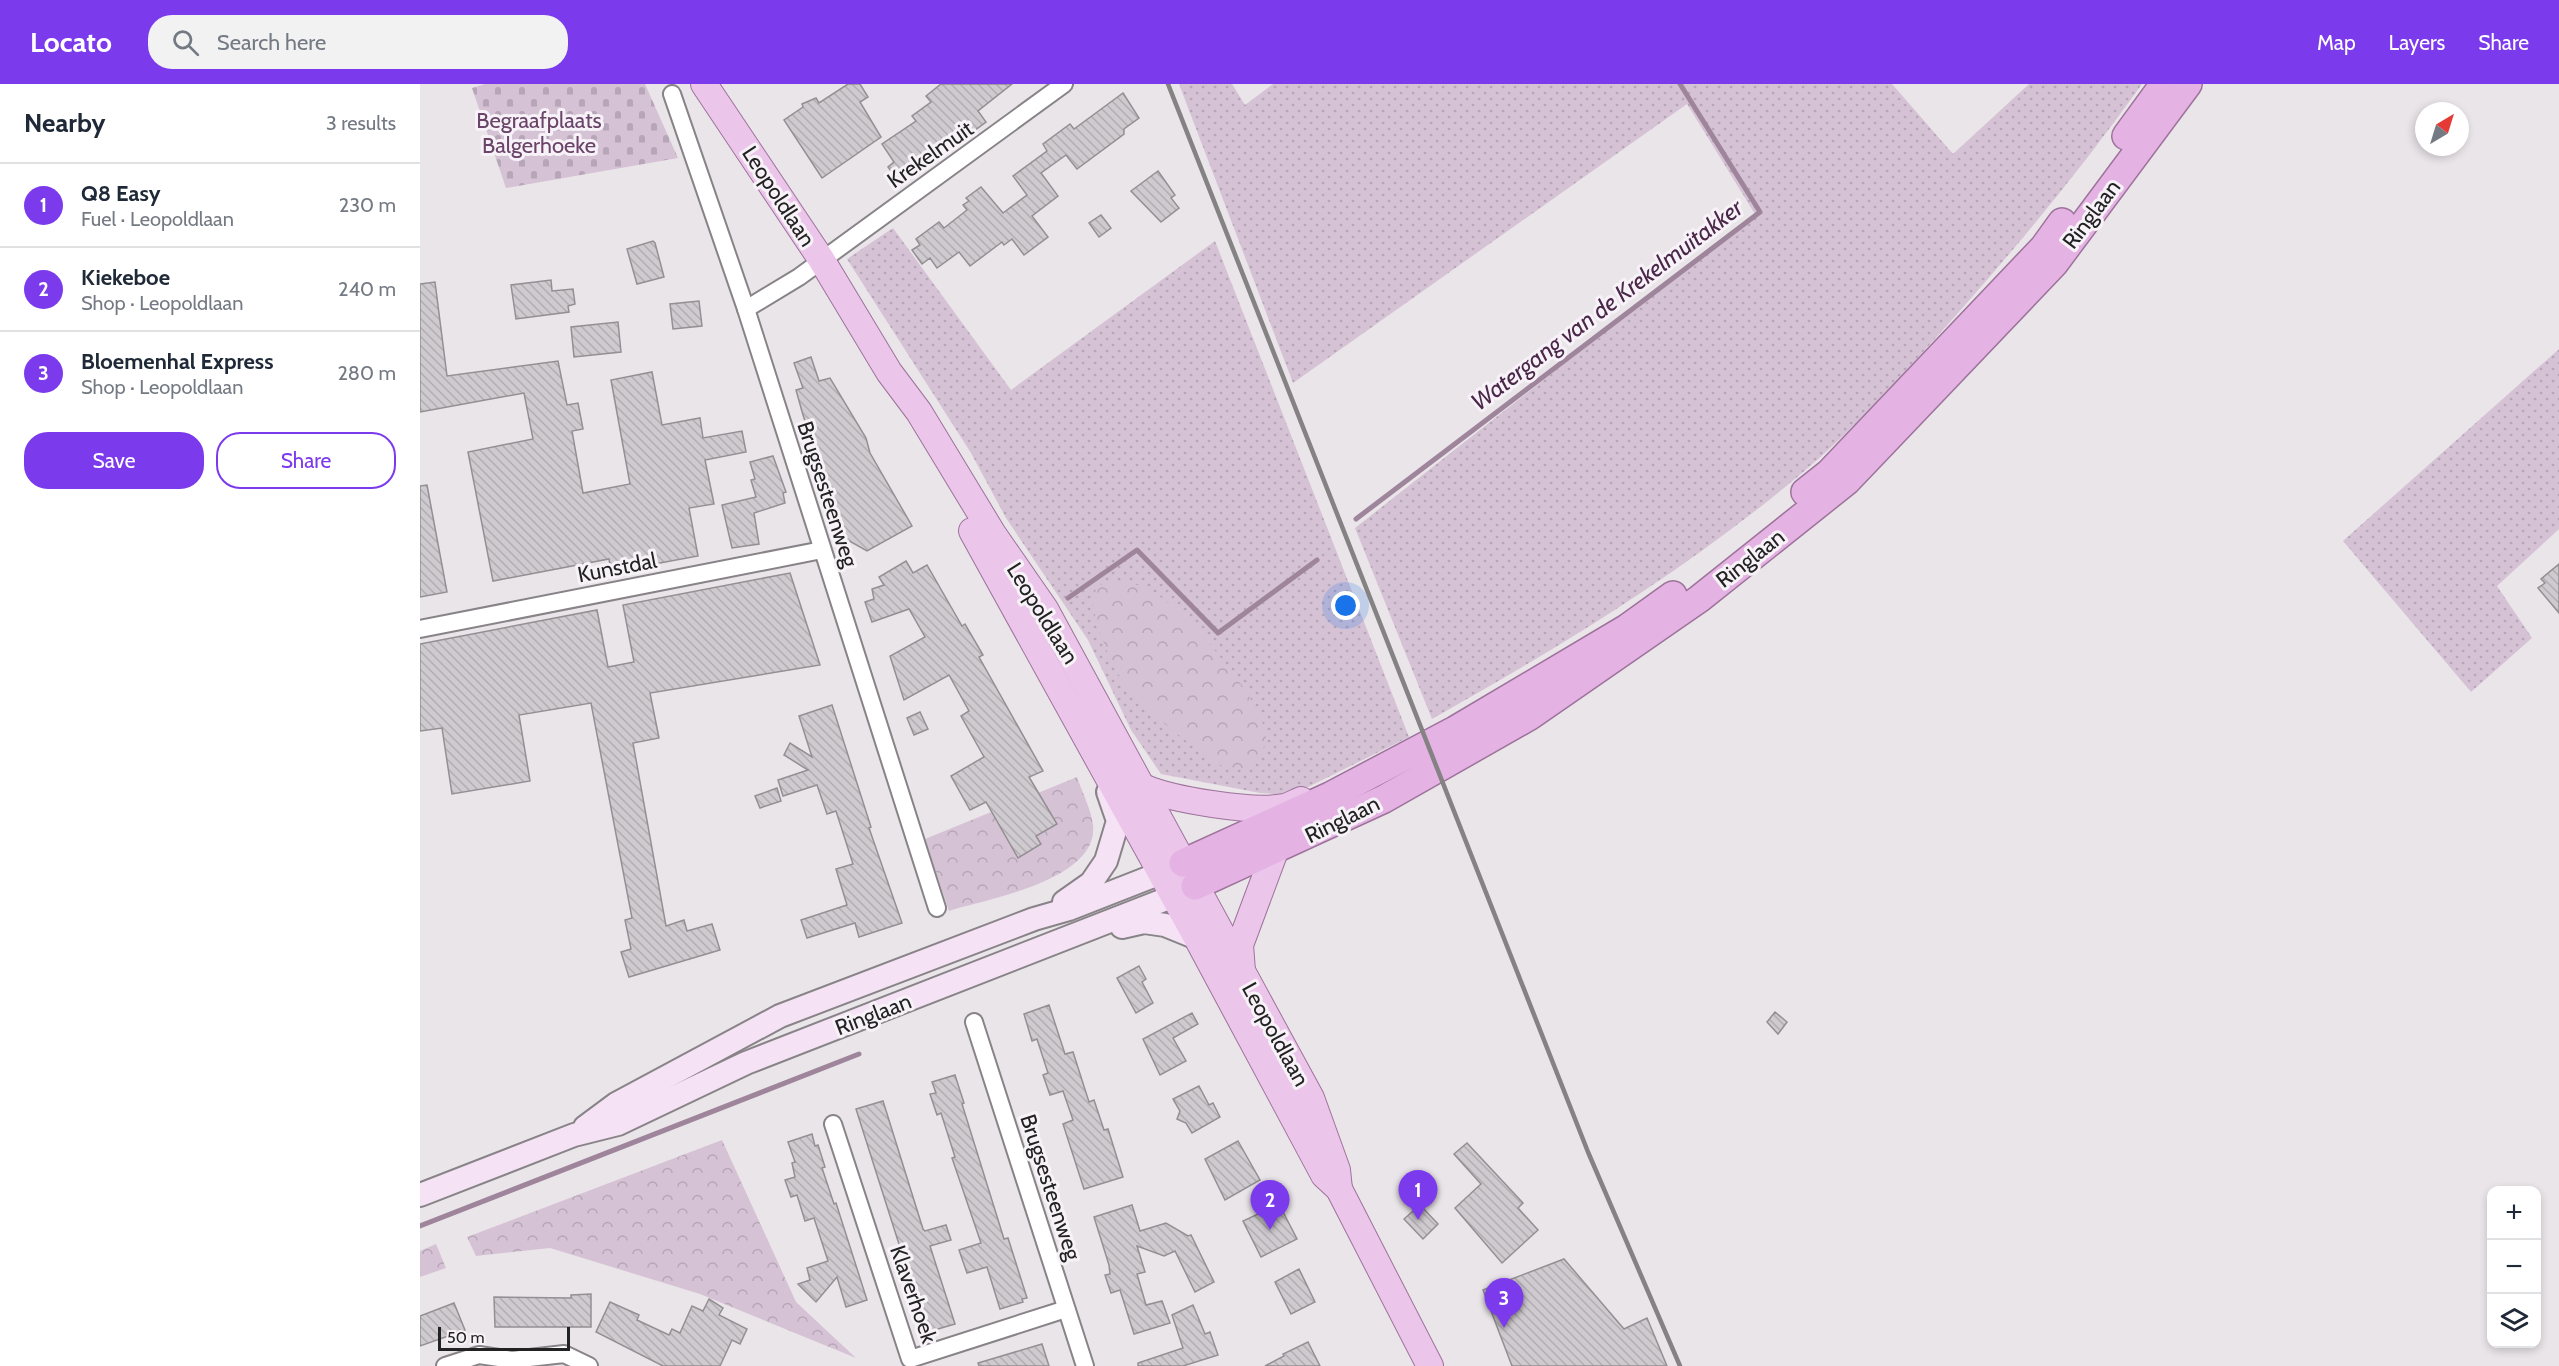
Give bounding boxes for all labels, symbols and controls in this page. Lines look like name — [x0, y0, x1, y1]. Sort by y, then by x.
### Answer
search box — [148, 15, 568, 69]
text: Locato — [30, 25, 112, 59]
icon: search — [169, 26, 202, 59]
text: Search here — [217, 29, 326, 56]
text: Map — [2317, 30, 2356, 55]
text: Layers — [2389, 30, 2445, 55]
text: Share — [2478, 30, 2529, 55]
north arrow — [2415, 102, 2469, 156]
text: Nearby — [24, 107, 105, 139]
park label: Begraafplaats Balgerhoeke — [476, 107, 602, 159]
text: 3 results — [326, 111, 396, 135]
street label: Krekelmuit — [882, 115, 979, 194]
street label: Leopoldlaan — [736, 141, 821, 252]
street label: Ringlaan — [2057, 174, 2126, 254]
text: Q8 Easy — [81, 180, 161, 207]
water label: Watergang van de Krekelmuitakker — [1465, 192, 1750, 416]
text: 1 — [40, 193, 47, 217]
text: 230 m — [339, 193, 396, 217]
text: Fuel · Leopoldlaan — [81, 207, 234, 231]
text: Kiekeboe — [81, 264, 170, 291]
text: 2 — [38, 277, 49, 301]
text: 240 m — [338, 277, 396, 301]
text: Shop · Leopoldlaan — [81, 291, 243, 315]
text: Bloemenhal Express — [81, 348, 273, 375]
text: 3 — [38, 361, 49, 385]
text: 280 m — [337, 361, 396, 385]
text: Shop · Leopoldlaan — [81, 375, 243, 399]
street label: Brugsesteenweg — [791, 418, 864, 572]
button: Save — [24, 432, 204, 489]
button: Share — [216, 432, 396, 489]
street label: Ringlaan — [1711, 523, 1790, 594]
street label: Kunstdal — [575, 546, 660, 588]
street label: Leopoldlaan — [1001, 558, 1084, 669]
your location — [1331, 591, 1360, 620]
street label: Ringlaan — [1301, 790, 1384, 849]
street label: Leopoldlaan — [1236, 978, 1315, 1091]
street label: Ringlaan — [831, 988, 915, 1041]
street label: Brugsesteenweg — [1014, 1111, 1087, 1265]
pin: 1 — [1398, 1170, 1438, 1220]
pin: 2 — [1250, 1180, 1290, 1230]
map controls — [2487, 1186, 2541, 1348]
button: + — [2487, 1186, 2541, 1240]
button: − — [2487, 1240, 2541, 1294]
street label: Klaverhoek — [884, 1242, 943, 1347]
pin: 3 — [1484, 1278, 1524, 1328]
button: layers — [2487, 1294, 2541, 1348]
scale bar — [438, 1324, 570, 1352]
text: 50 m — [447, 1328, 484, 1347]

